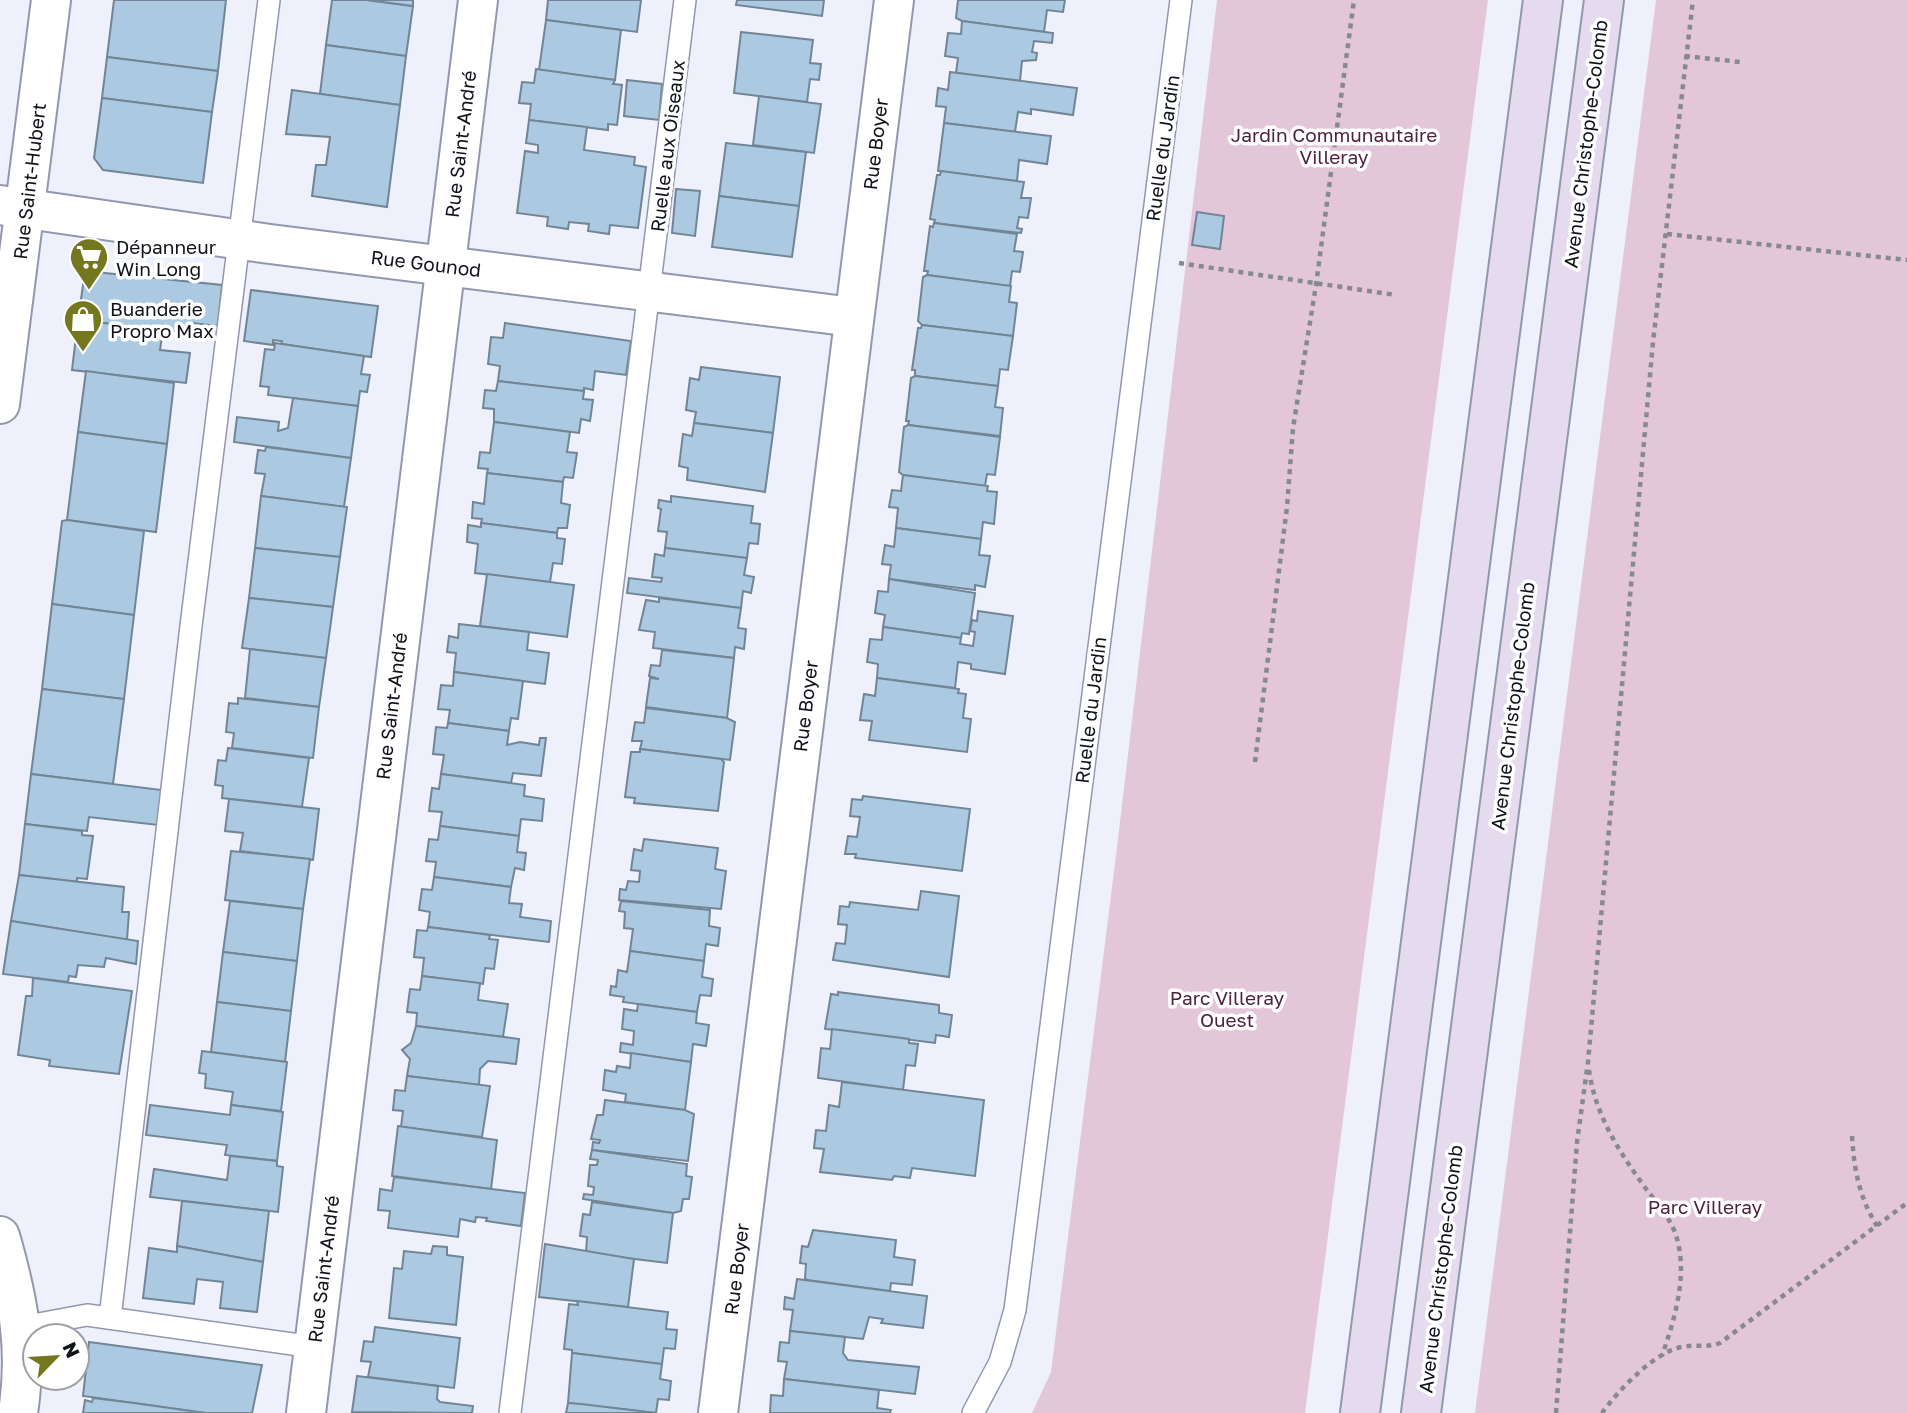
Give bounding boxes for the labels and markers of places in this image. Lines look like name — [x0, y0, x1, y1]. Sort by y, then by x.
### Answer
place label: Dépanneur Win Long — [116, 235, 217, 280]
supermarket icon: Dépanneur Win Long — [68, 236, 110, 291]
place label: Buanderie Propro Max — [110, 297, 214, 342]
shop icon: Buanderie Propro Max — [62, 298, 104, 353]

